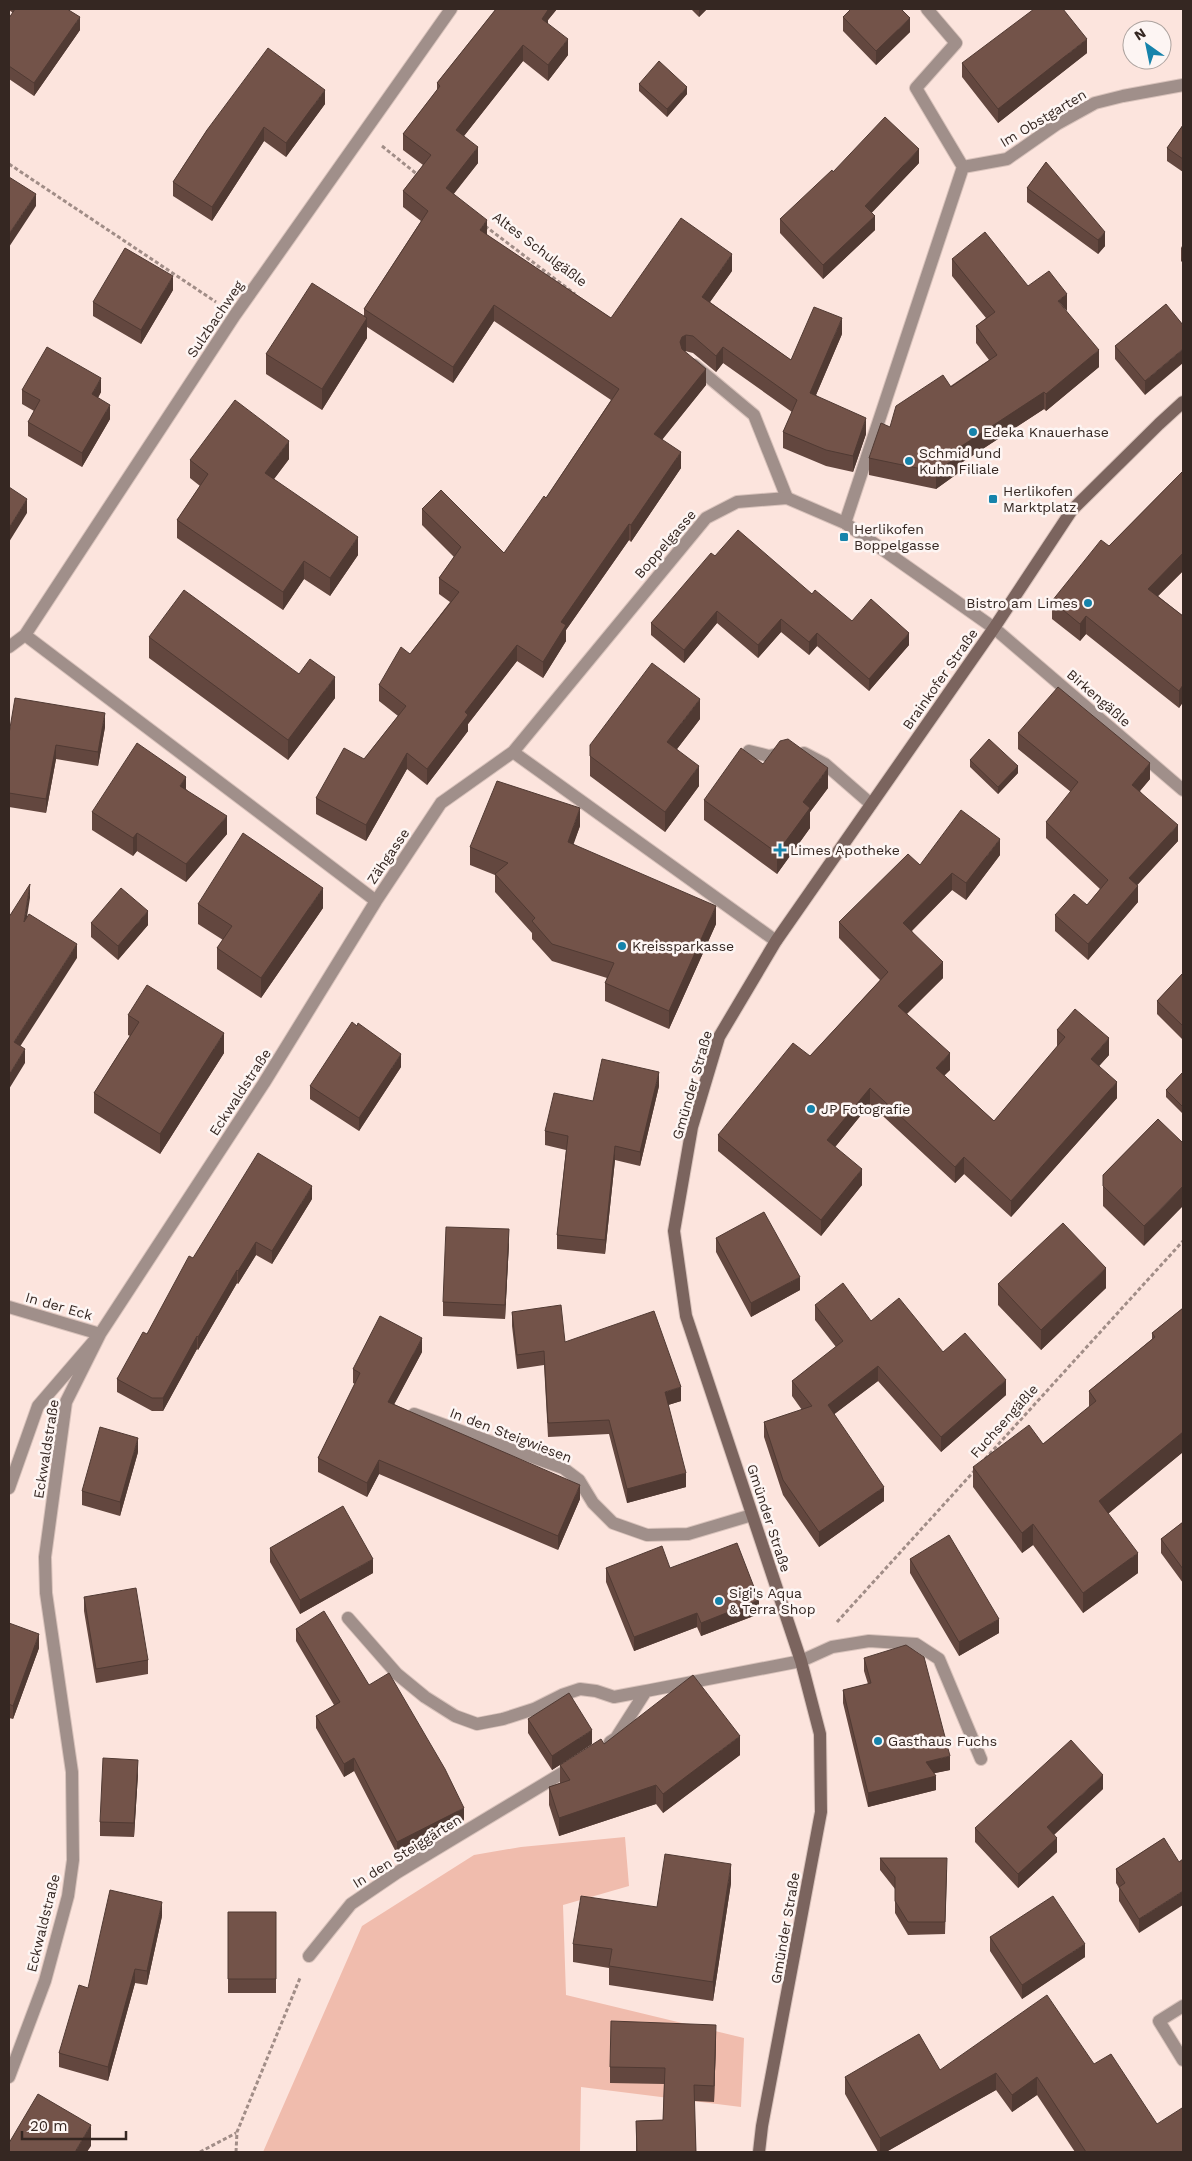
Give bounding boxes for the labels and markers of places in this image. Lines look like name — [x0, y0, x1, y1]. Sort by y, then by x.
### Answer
place label: Edeka Knauerhase — [983, 424, 1109, 440]
marker: Edeka Knauerhase — [967, 426, 979, 438]
place label: Schmid und Kuhn Filiale — [919, 445, 1001, 477]
marker: Schmid und Kuhn Filiale — [903, 455, 915, 467]
place label: Herlikofen Marktplatz — [1003, 483, 1076, 515]
marker: Herlikofen Marktplatz — [987, 493, 999, 505]
place label: Herlikofen Boppelgasse — [854, 521, 940, 553]
marker: Herlikofen Boppelgasse — [838, 531, 850, 543]
place label: Bistro am Limes — [966, 595, 1078, 611]
marker: Bistro am Limes — [1082, 597, 1094, 609]
place label: Limes Apotheke — [790, 842, 900, 858]
marker: Limes Apotheke — [774, 844, 786, 856]
place label: Kreissparkasse — [632, 938, 734, 954]
marker: Kreissparkasse — [616, 940, 628, 952]
place label: JP Fotografie — [821, 1101, 910, 1117]
marker: JP Fotografie — [805, 1103, 817, 1115]
place label: Sigi's Aqua & Terra Shop — [729, 1585, 816, 1617]
marker: Sigi's Aqua & Terra Shop — [713, 1595, 725, 1607]
place label: Gasthaus Fuchs — [888, 1733, 997, 1749]
marker: Gasthaus Fuchs — [872, 1735, 884, 1747]

